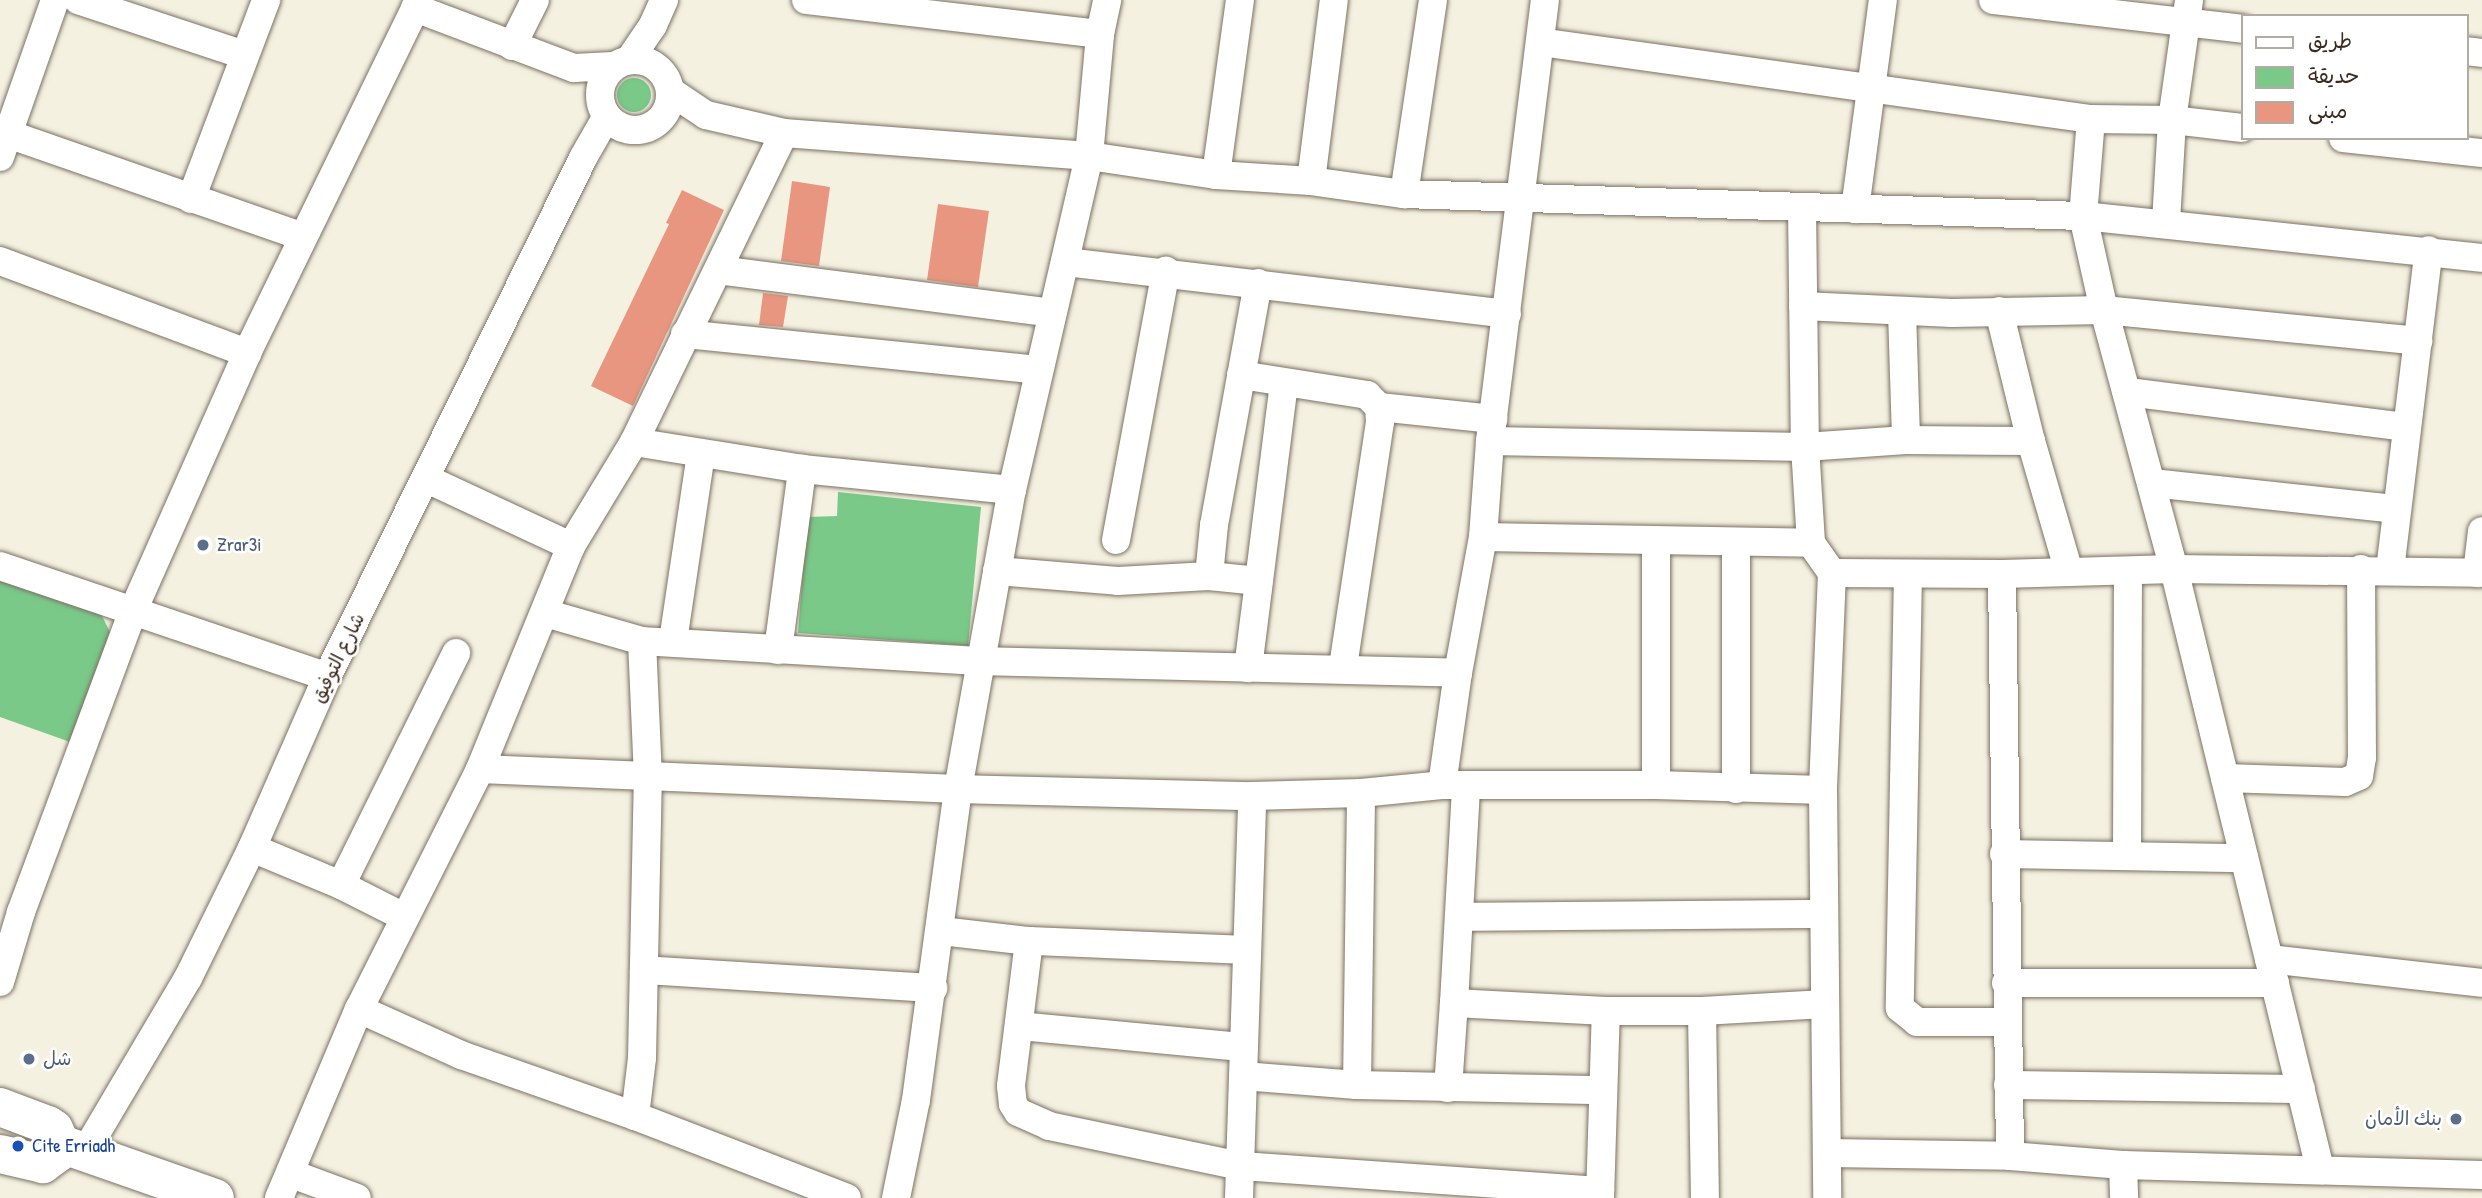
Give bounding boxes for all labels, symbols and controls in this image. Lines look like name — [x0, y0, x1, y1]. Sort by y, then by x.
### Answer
legend — [2240, 14, 2468, 140]
text: طريق — [2308, 26, 2352, 55]
text: حديقة — [2308, 61, 2359, 90]
text: مبنى — [2308, 96, 2347, 125]
place label: Zrar3i — [217, 534, 261, 556]
marker: Zrar3i — [195, 537, 211, 553]
street label: شارع التوفيق — [307, 609, 369, 707]
place label: شل — [43, 1048, 71, 1070]
marker: شل — [21, 1051, 37, 1067]
place label: بنك الأمان — [2365, 1108, 2442, 1130]
marker: بنك الأمان — [2448, 1111, 2464, 1127]
place label: Cite Erriadh — [32, 1135, 115, 1157]
marker: Cite Erriadh — [10, 1138, 26, 1154]

